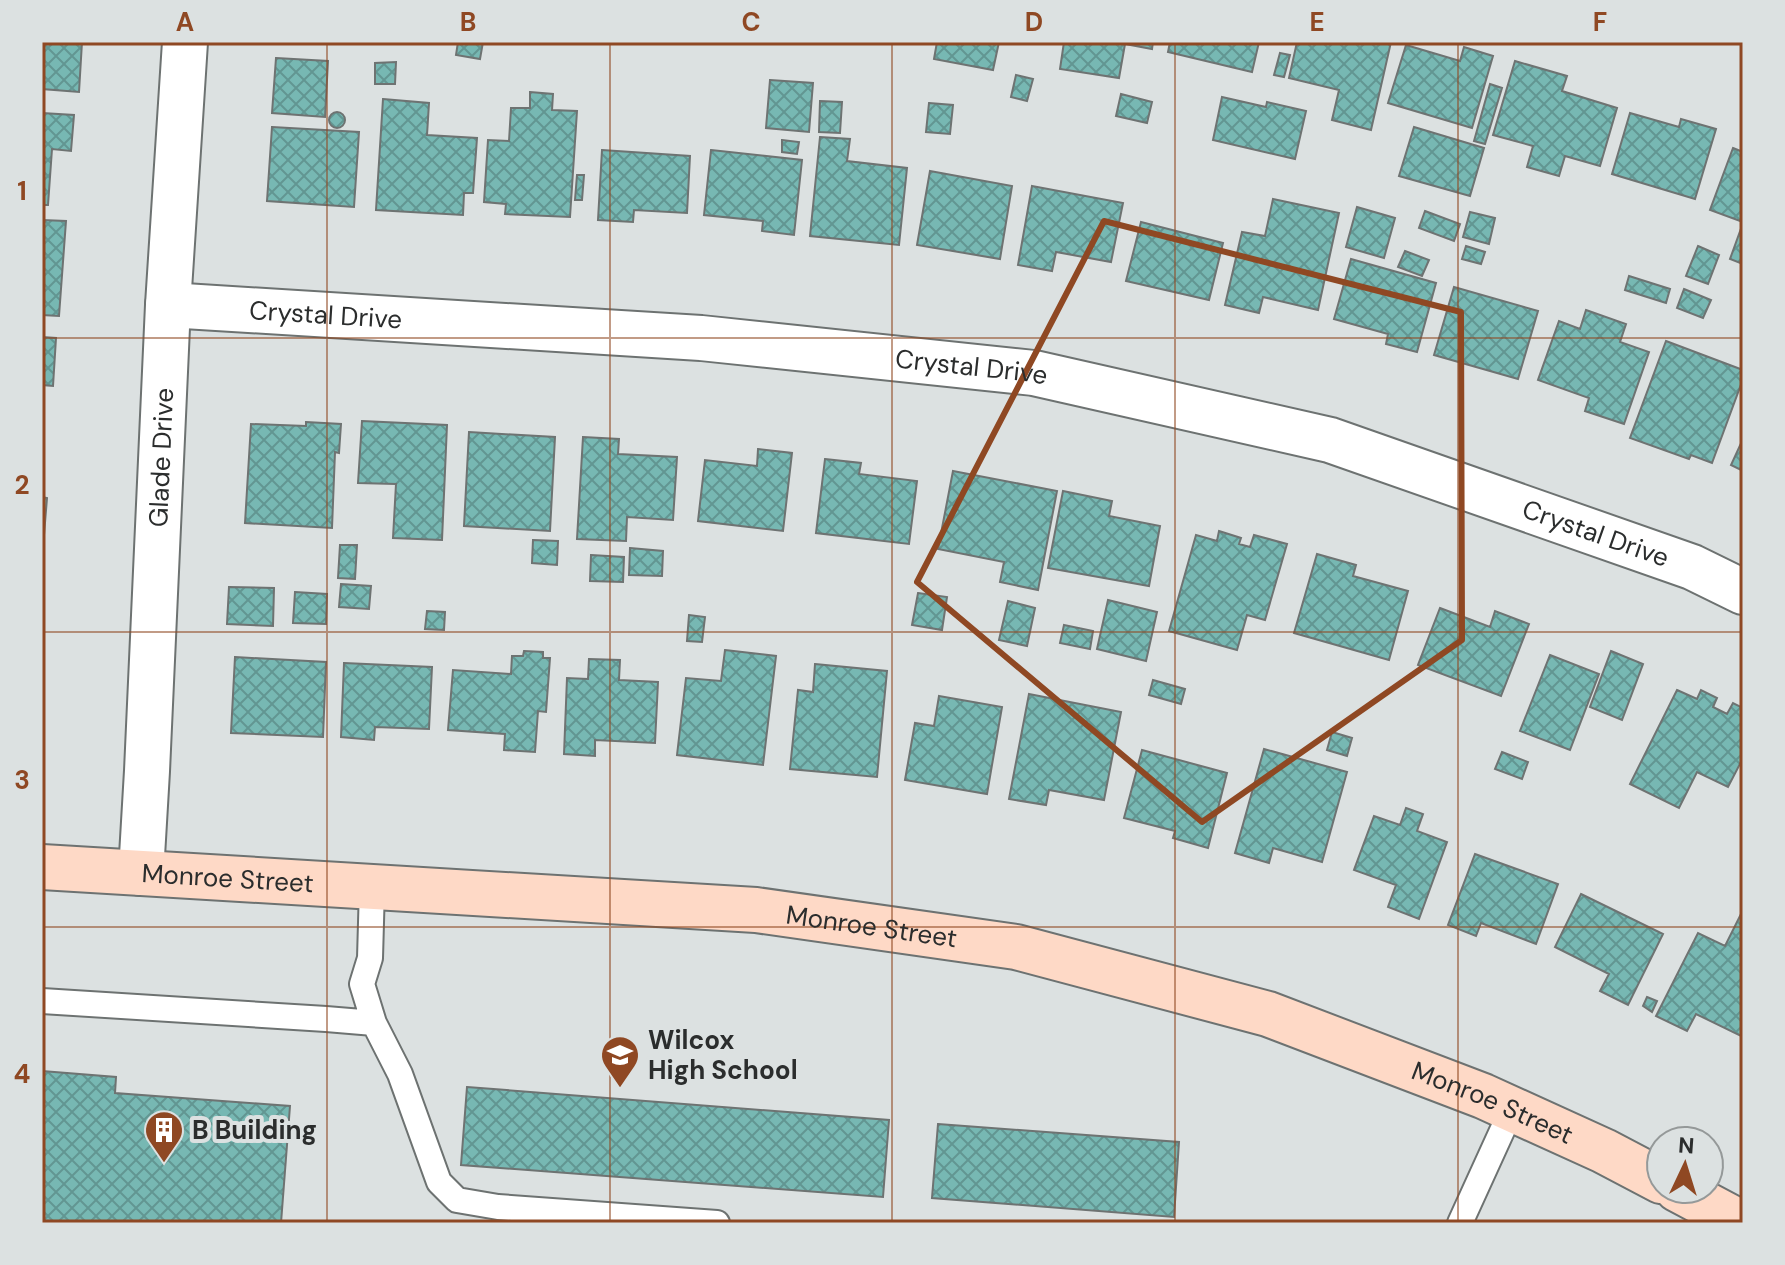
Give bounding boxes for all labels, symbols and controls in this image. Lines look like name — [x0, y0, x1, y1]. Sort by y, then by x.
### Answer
text: A — [176, 5, 194, 39]
text: B — [460, 5, 476, 39]
text: C — [741, 5, 761, 39]
text: D — [1025, 5, 1043, 39]
text: E — [1309, 5, 1325, 39]
text: F — [1593, 5, 1607, 39]
text: 1 — [17, 174, 27, 208]
street label: Crystal Drive — [248, 293, 403, 336]
street label: Crystal Drive — [894, 342, 1051, 393]
street label: Glade Drive — [141, 387, 181, 528]
text: 2 — [14, 468, 30, 502]
street label: Crystal Drive — [1518, 492, 1674, 575]
text: 3 — [14, 763, 30, 797]
street label: Monroe Street — [141, 856, 315, 900]
street label: Monroe Street — [784, 897, 959, 955]
place label: Wilcox High School — [648, 1023, 798, 1087]
school or university icon: Wilcox High School — [599, 1034, 641, 1089]
street label: Monroe Street — [1407, 1053, 1579, 1152]
text: 4 — [14, 1057, 30, 1091]
building icon: B Building — [143, 1109, 185, 1164]
place label: B Building — [192, 1113, 317, 1147]
north arrow — [1645, 1125, 1725, 1205]
text: N — [1677, 1131, 1695, 1161]

